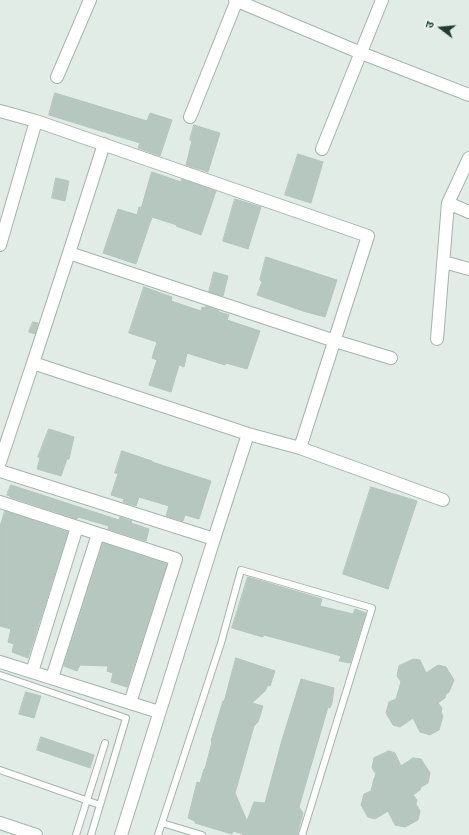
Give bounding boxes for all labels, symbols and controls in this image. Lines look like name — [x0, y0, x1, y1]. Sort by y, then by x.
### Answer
north arrow — [421, 8, 461, 48]
text: उ — [421, 19, 437, 30]

